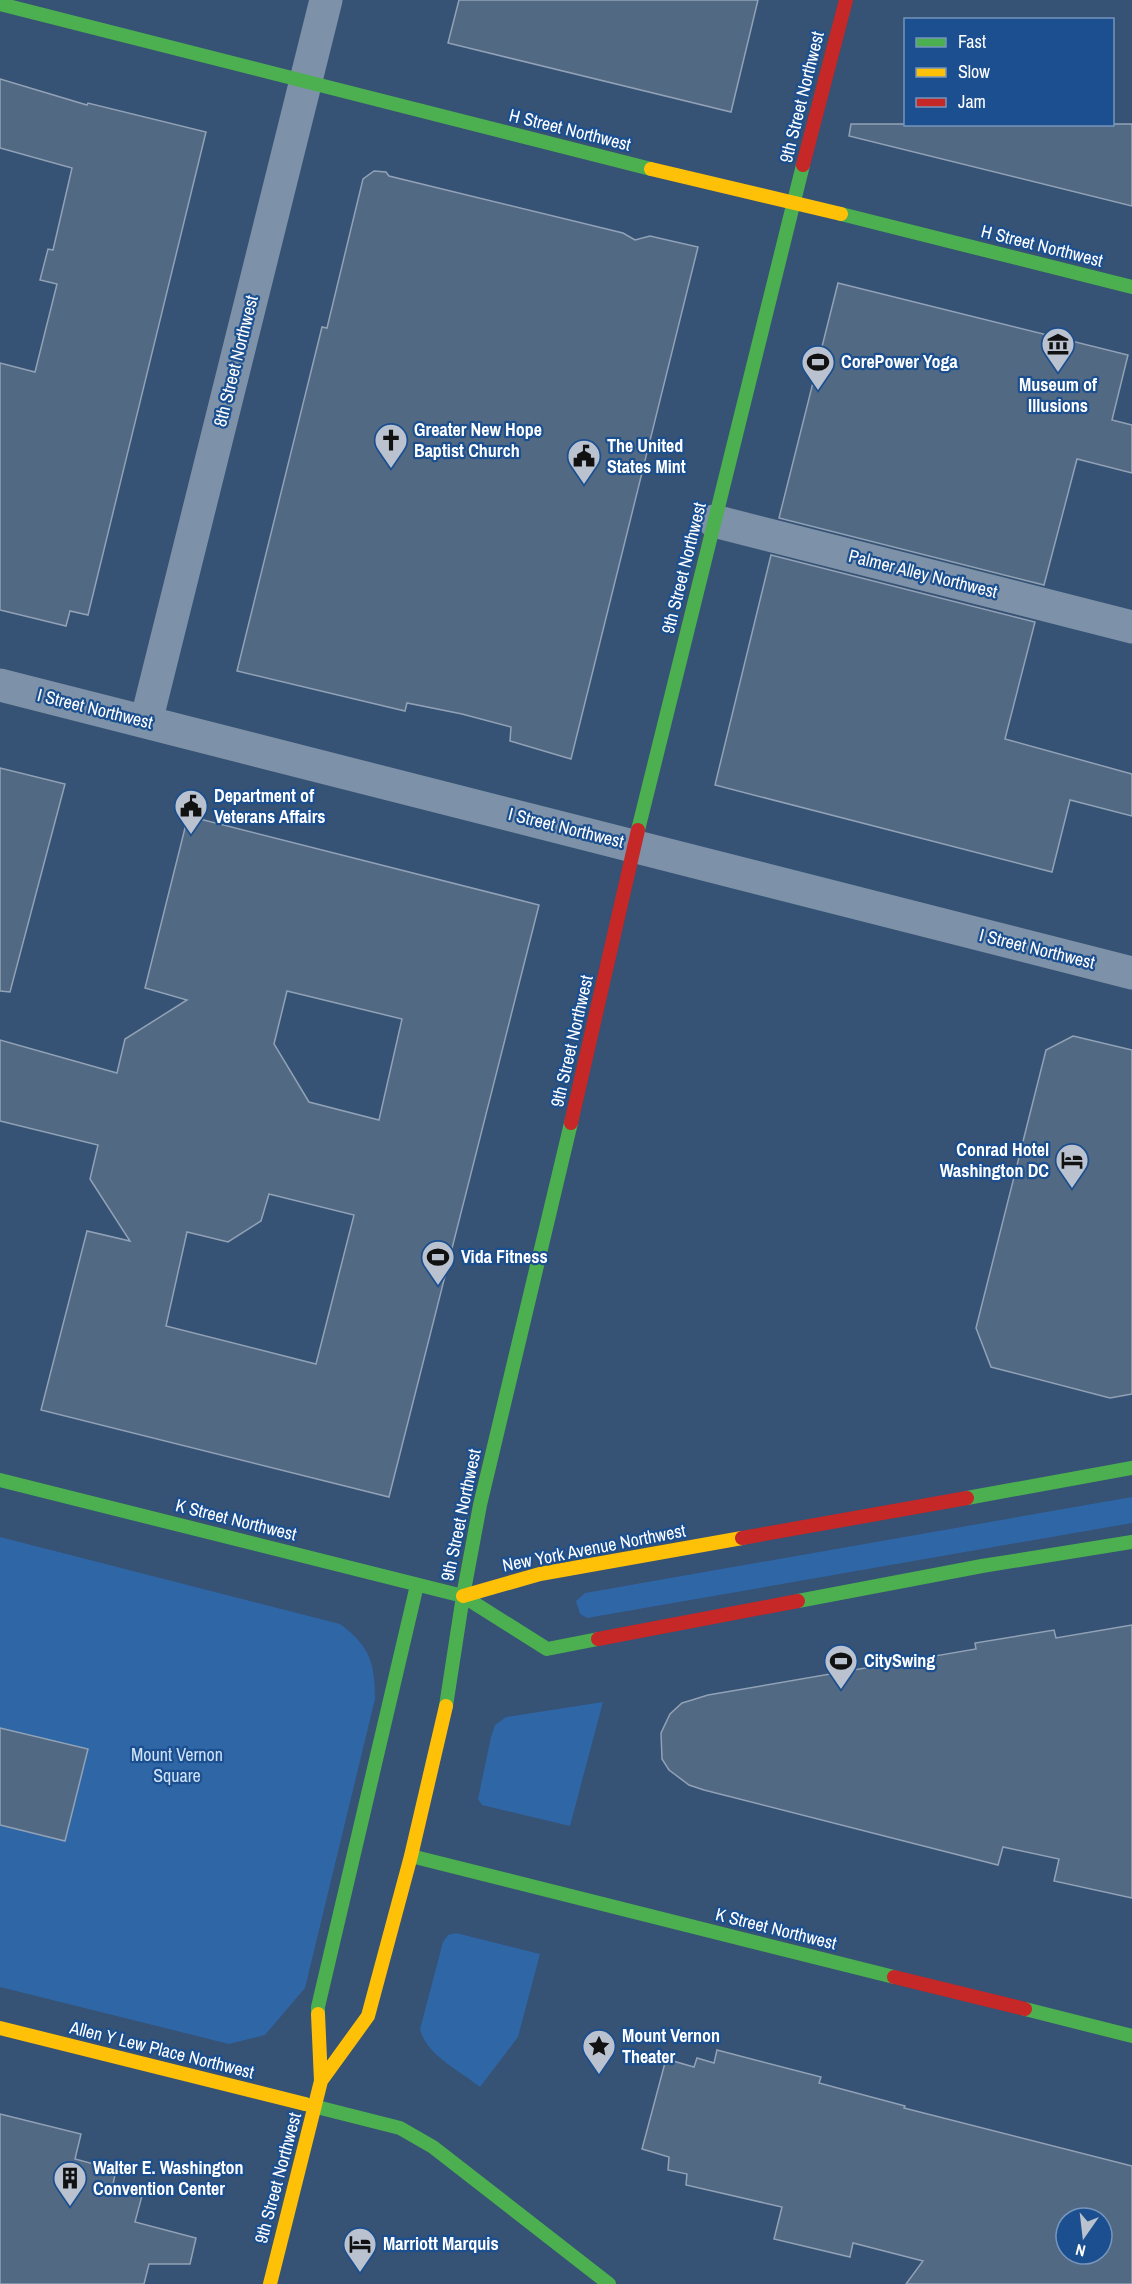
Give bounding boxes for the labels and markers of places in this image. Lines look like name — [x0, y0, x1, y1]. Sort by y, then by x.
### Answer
museum icon: Museum of Illusions — [1040, 326, 1076, 373]
sports icon: CorePower Yoga — [800, 344, 836, 391]
place label: CorePower Yoga — [841, 349, 959, 374]
place label: Museum of Illusions — [1019, 372, 1097, 418]
place label: Greater New Hope Baptist Church — [414, 417, 542, 463]
church icon: Greater New Hope Baptist Church — [373, 422, 409, 469]
place label: The United States Mint — [607, 433, 686, 479]
public building icon: The United States Mint — [566, 438, 602, 485]
place label: Department of Veterans Affairs — [214, 783, 326, 829]
public building icon: Department of Veterans Affairs — [173, 788, 209, 835]
place label: Conrad Hotel Washington DC — [940, 1137, 1049, 1183]
hotel icon: Conrad Hotel Washington DC — [1054, 1142, 1090, 1189]
sports icon: Vida Fitness — [420, 1239, 456, 1286]
place label: Vida Fitness — [461, 1244, 548, 1269]
sports icon: CitySwing — [823, 1643, 859, 1690]
place label: CitySwing — [864, 1648, 935, 1673]
place label: Mount Vernon Theater — [622, 2023, 720, 2069]
place icon: Mount Vernon Theater — [581, 2028, 617, 2075]
place label: Walter E. Washington Convention Center — [93, 2155, 244, 2201]
building icon: Walter E. Washington Convention Center — [52, 2160, 88, 2207]
hotel icon: Marriott Marquis — [342, 2226, 378, 2273]
place label: Marriott Marquis — [383, 2231, 499, 2256]

